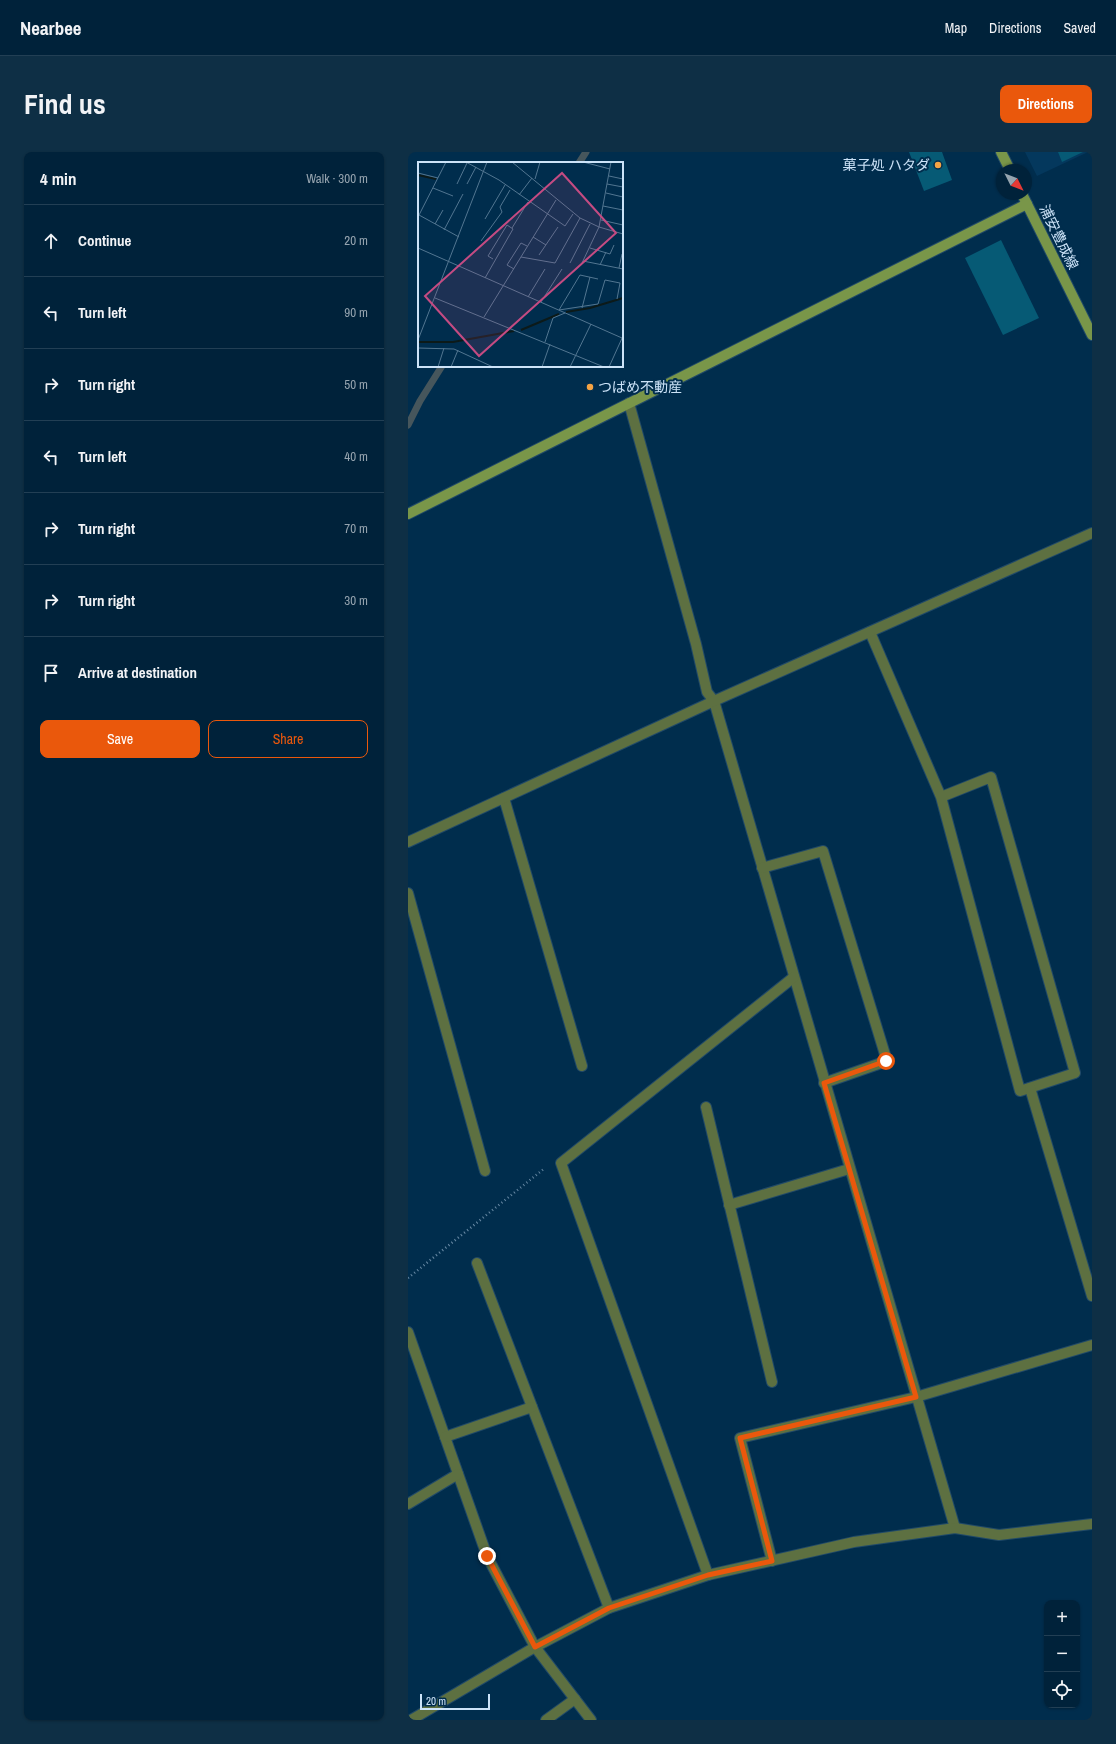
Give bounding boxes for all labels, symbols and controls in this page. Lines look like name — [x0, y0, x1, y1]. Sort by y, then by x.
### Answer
text: Nearbee — [20, 15, 81, 41]
text: Map — [945, 19, 967, 37]
text: Directions — [989, 19, 1041, 37]
text: Saved — [1063, 19, 1096, 37]
text: Find us — [24, 85, 106, 123]
button: Directions — [1000, 85, 1092, 123]
place label: 菓子処 ハタダ — [843, 156, 930, 174]
marker: 菓子処 ハタダ — [933, 160, 943, 170]
inset map — [418, 162, 623, 367]
north arrow — [996, 164, 1032, 200]
text: 4 min — [40, 167, 76, 190]
text: Walk · 300 m — [306, 170, 368, 187]
street label: 浦安豊成線 — [1036, 202, 1082, 272]
icon: ahead — [40, 230, 62, 252]
text: Continue — [78, 230, 131, 251]
text: 20 m — [344, 232, 368, 249]
icon: left — [40, 302, 62, 324]
text: Turn left — [78, 302, 126, 323]
text: 90 m — [344, 304, 368, 321]
icon: right — [40, 374, 62, 396]
text: Turn right — [78, 374, 135, 395]
text: 50 m — [344, 376, 368, 393]
place label: つばめ不動産 — [598, 378, 682, 396]
marker: つばめ不動産 — [585, 382, 595, 392]
icon: left — [40, 446, 62, 468]
text: Turn left — [78, 446, 126, 467]
text: 40 m — [344, 448, 368, 465]
icon: right — [40, 518, 62, 540]
text: Turn right — [78, 518, 135, 539]
text: 70 m — [344, 520, 368, 537]
icon: right — [40, 590, 62, 612]
text: Turn right — [78, 590, 135, 611]
text: 30 m — [344, 592, 368, 609]
icon: arrive — [40, 662, 62, 684]
text: Arrive at destination — [78, 662, 197, 683]
button: Save — [40, 720, 200, 758]
button: Share — [208, 720, 368, 758]
route start — [877, 1052, 895, 1070]
route end — [478, 1547, 496, 1565]
map controls — [1044, 1600, 1080, 1708]
button: + — [1044, 1600, 1080, 1636]
button: − — [1044, 1636, 1080, 1672]
button: locate — [1044, 1672, 1080, 1708]
scale bar — [420, 1692, 490, 1711]
text: 20 m — [426, 1694, 446, 1708]

